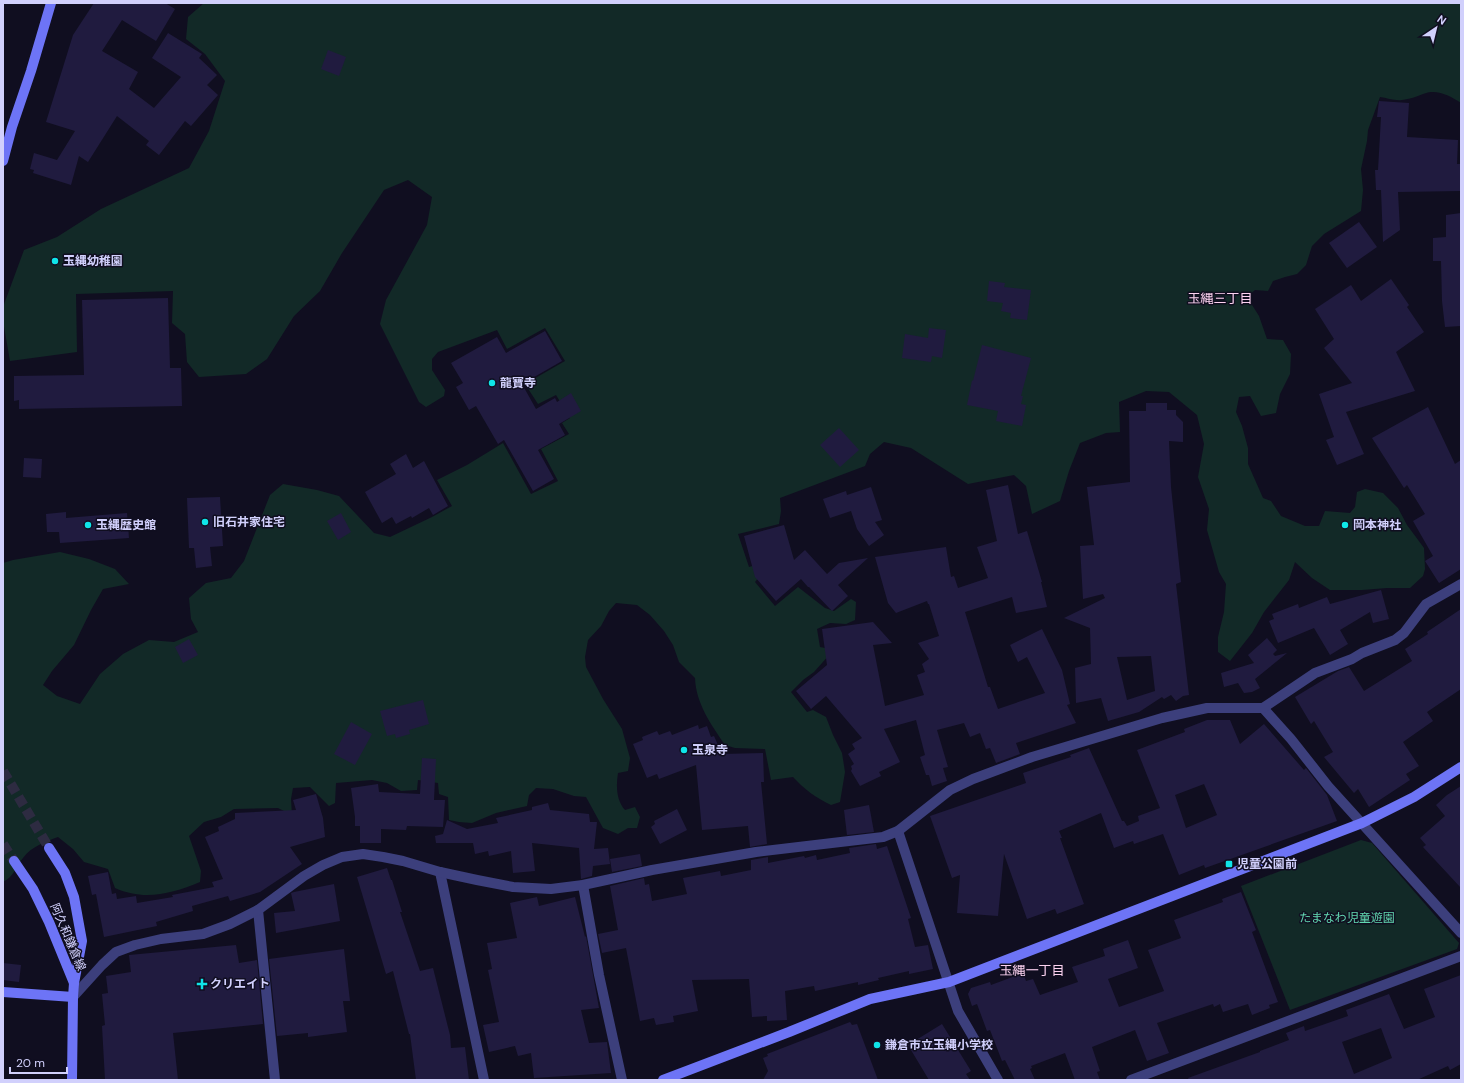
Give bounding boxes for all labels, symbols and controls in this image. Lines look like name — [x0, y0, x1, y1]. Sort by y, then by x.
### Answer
north arrow — [1416, 8, 1456, 48]
text: N — [1434, 12, 1449, 28]
place label: 玉縄幼稚園 — [63, 253, 123, 269]
marker: 玉縄幼稚園 — [50, 256, 60, 266]
district label: 玉縄三丁目 — [1187, 290, 1253, 307]
place label: 龍寶寺 — [500, 375, 536, 391]
marker: 龍寶寺 — [487, 378, 497, 388]
place label: 旧石井家住宅 — [213, 514, 285, 530]
place label: 玉縄歴史館 — [96, 517, 156, 533]
marker: 旧石井家住宅 — [200, 517, 210, 527]
place label: 岡本神社 — [1353, 517, 1401, 533]
marker: 玉縄歴史館 — [83, 520, 93, 530]
marker: 岡本神社 — [1340, 520, 1350, 530]
place label: 玉泉寺 — [692, 742, 728, 758]
marker: 玉泉寺 — [679, 745, 689, 755]
place label: 児童公園前 — [1237, 856, 1297, 872]
marker: 児童公園前 — [1224, 859, 1234, 869]
street label: 阿久和鎌倉線 — [47, 901, 89, 973]
park label: たまなわ児童遊園 — [1299, 910, 1395, 926]
district label: 玉縄一丁目 — [999, 962, 1065, 979]
place label: クリエイト — [210, 976, 270, 992]
marker: クリエイト — [197, 979, 207, 989]
place label: 鎌倉市立玉縄小学校 — [885, 1037, 993, 1053]
marker: 鎌倉市立玉縄小学校 — [872, 1040, 882, 1050]
scale bar — [10, 1049, 67, 1075]
text: 20 m — [16, 1055, 45, 1071]

